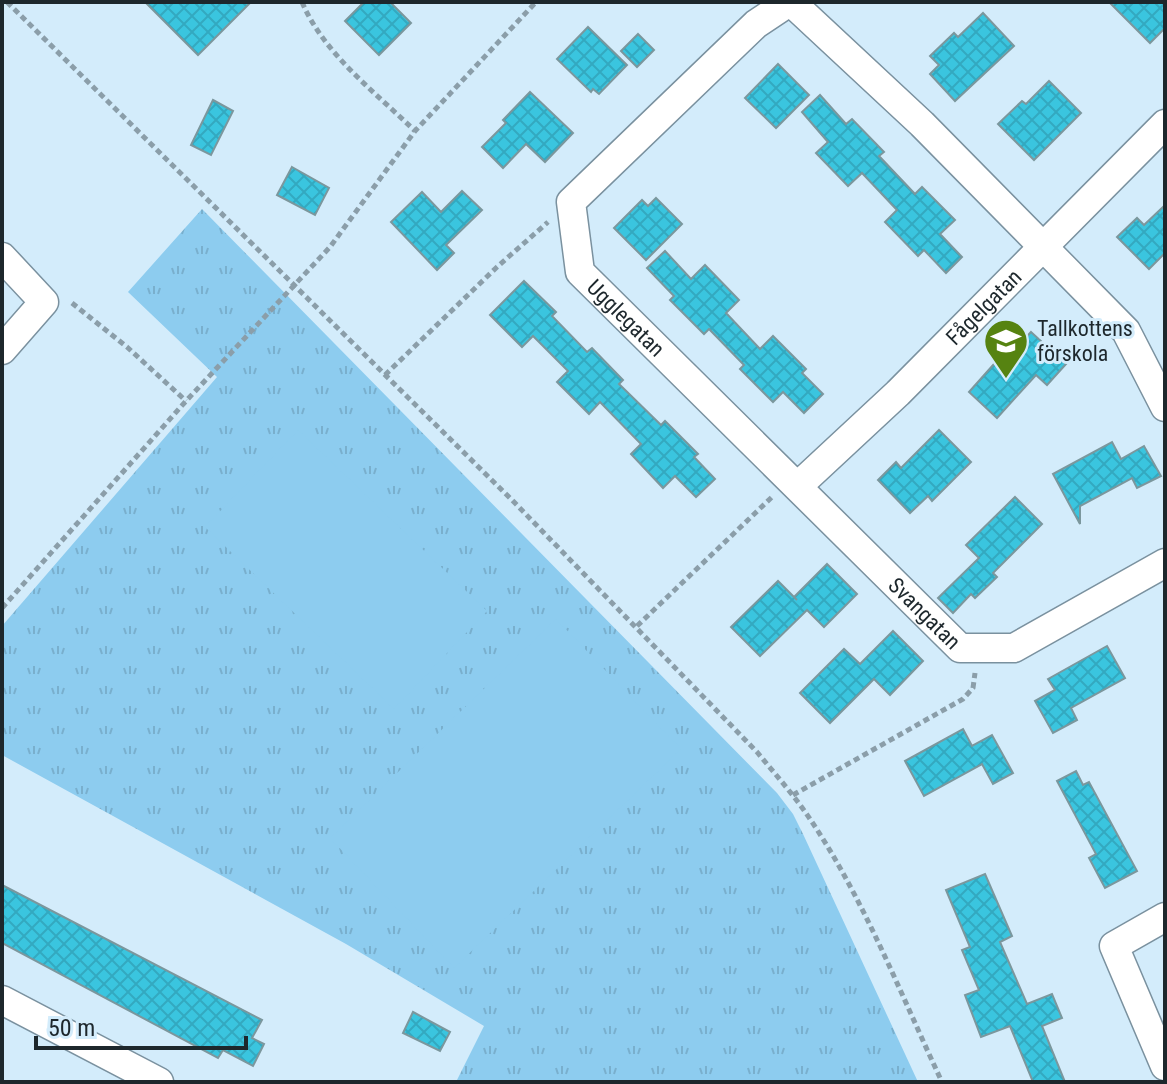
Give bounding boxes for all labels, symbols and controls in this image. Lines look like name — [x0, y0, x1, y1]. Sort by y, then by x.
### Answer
street label: Fågelgatan — [941, 264, 1026, 350]
street label: Ugglegatan — [582, 274, 670, 361]
place label: Tallkottens förskola — [1037, 316, 1133, 366]
school or university icon: Tallkottens förskola — [982, 317, 1030, 380]
street label: Svangatan — [884, 572, 966, 654]
scale bar — [36, 1000, 246, 1050]
text: 50 m — [48, 1014, 95, 1042]

